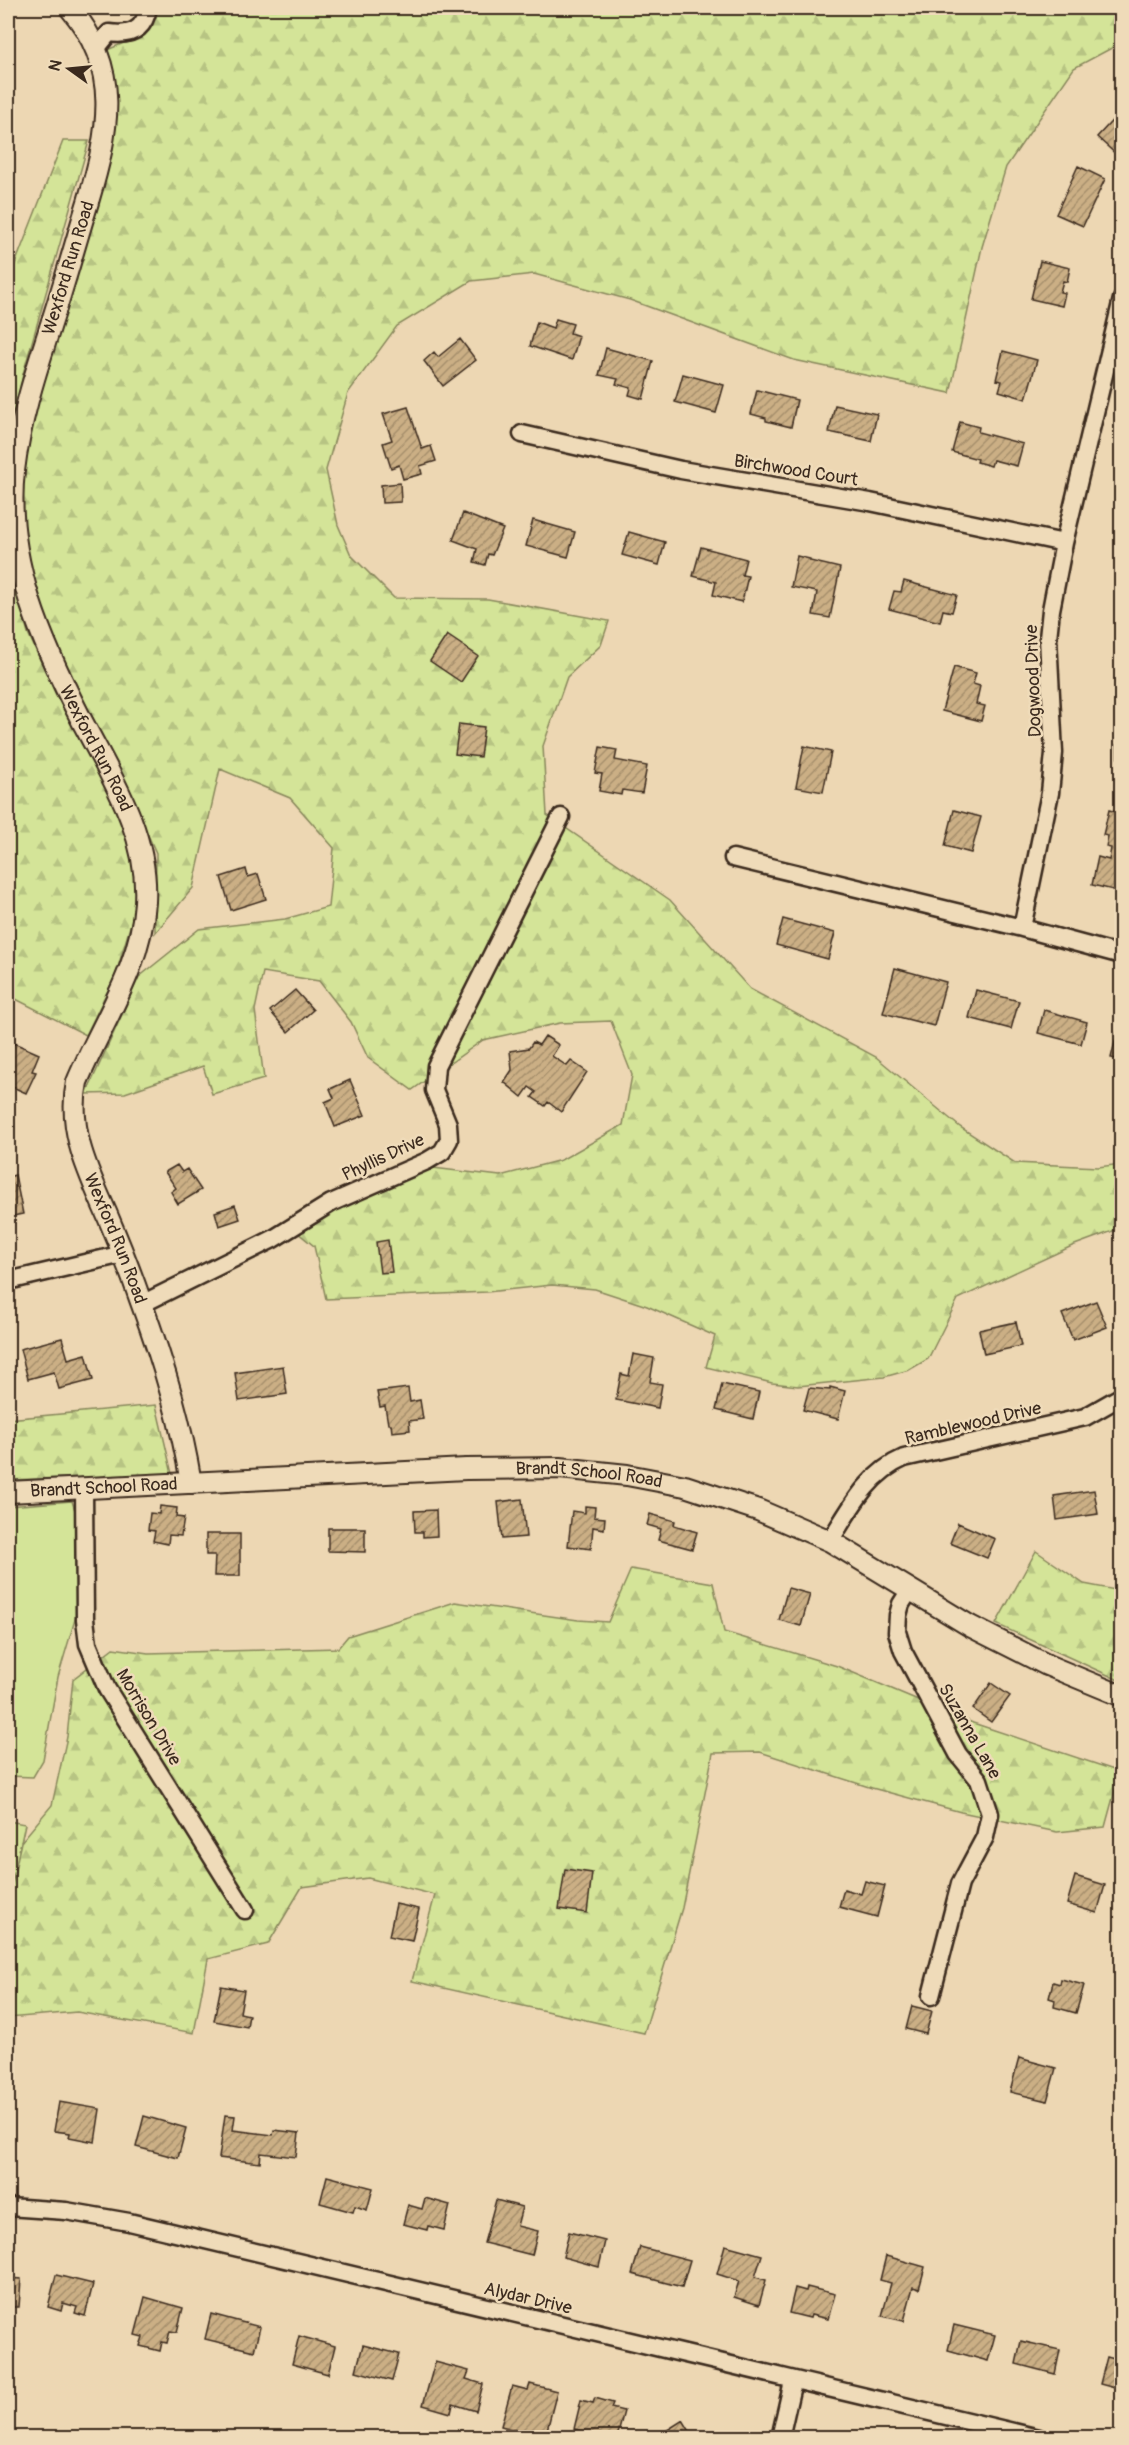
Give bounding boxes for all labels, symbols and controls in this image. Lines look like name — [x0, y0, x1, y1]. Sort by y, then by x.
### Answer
north arrow — [39, 39, 99, 99]
text: N — [44, 57, 67, 73]
street label: Wexford Run Road — [37, 198, 100, 338]
street label: Birchwood Court — [732, 449, 860, 492]
street label: Dogwood Drive — [1020, 624, 1047, 738]
street label: Wexford Run Road — [54, 682, 137, 815]
street label: Phyllis Drive — [338, 1128, 428, 1187]
street label: Wexford Run Road — [78, 1170, 152, 1307]
street label: Ramblewood Drive — [903, 1397, 1044, 1450]
street label: Brandt School Road — [515, 1457, 664, 1493]
street label: Brandt School Road — [30, 1472, 178, 1503]
street label: Morrison Drive — [111, 1665, 186, 1770]
street label: Suzanna Lane — [933, 1679, 1006, 1783]
street label: Alydar Drive — [482, 2277, 574, 2320]

